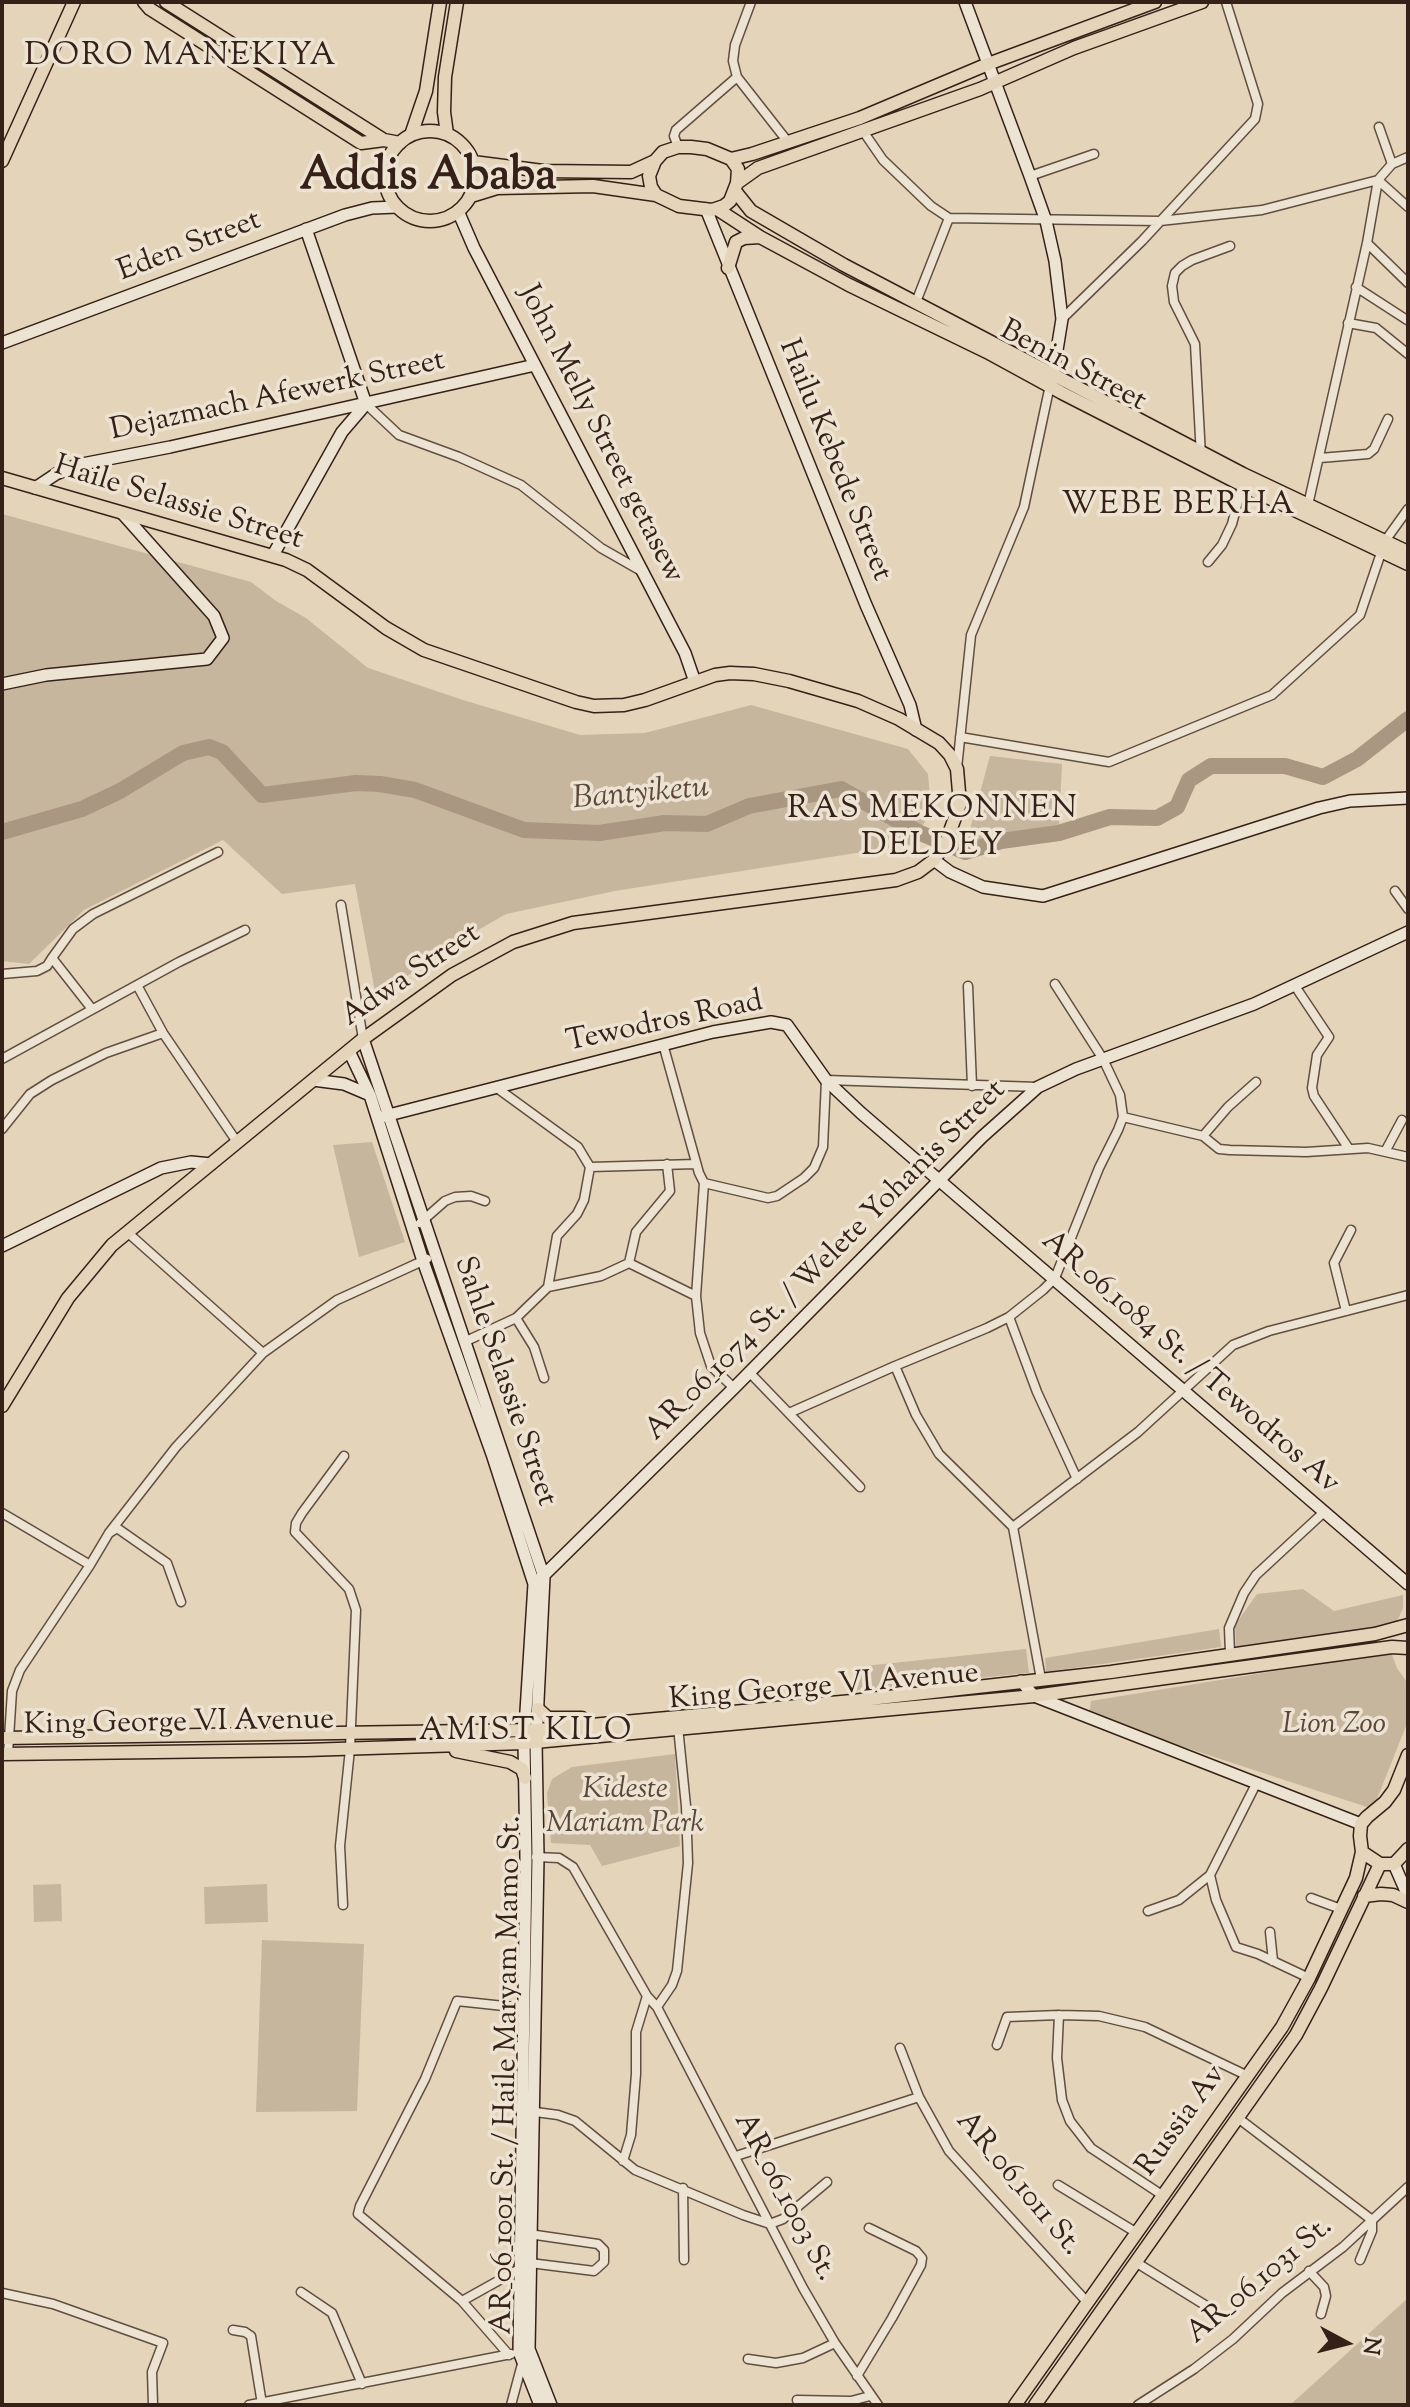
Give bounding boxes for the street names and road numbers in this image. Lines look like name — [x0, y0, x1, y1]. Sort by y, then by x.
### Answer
street label: Eden Street — [113, 204, 267, 292]
street label: John Melly Street getasew — [508, 280, 690, 590]
street label: Benin Street — [993, 314, 1151, 422]
street label: Hailu Kebede Street — [768, 335, 898, 587]
street label: Dejazmach Afewerk Street — [107, 345, 449, 451]
street label: Haile Selassie Street — [49, 450, 307, 560]
street label: Adwa Street — [336, 917, 488, 1037]
street label: Tewodros Road — [563, 986, 767, 1062]
street label: AR_06_1074 St. / Welete Yohanis Street — [639, 1074, 1015, 1450]
street label: AR_06_1084 St. / Tewodros Av — [1033, 1225, 1345, 1503]
street label: Sahle Selassie Street — [443, 1253, 563, 1511]
street label: King George VI Avenue — [668, 1658, 980, 1720]
street label: King George VI Avenue — [24, 1704, 334, 1746]
street label: AR_06_1001 St. / Haile Maryam Mamo St. — [486, 1815, 532, 2335]
street label: Russia Av — [1131, 2059, 1235, 2185]
street label: AR_06_1011 St. — [946, 2105, 1088, 2265]
street label: AR_06_1003 St. — [724, 2108, 842, 2288]
street label: AR_06_1031 St. — [1181, 2210, 1341, 2354]

